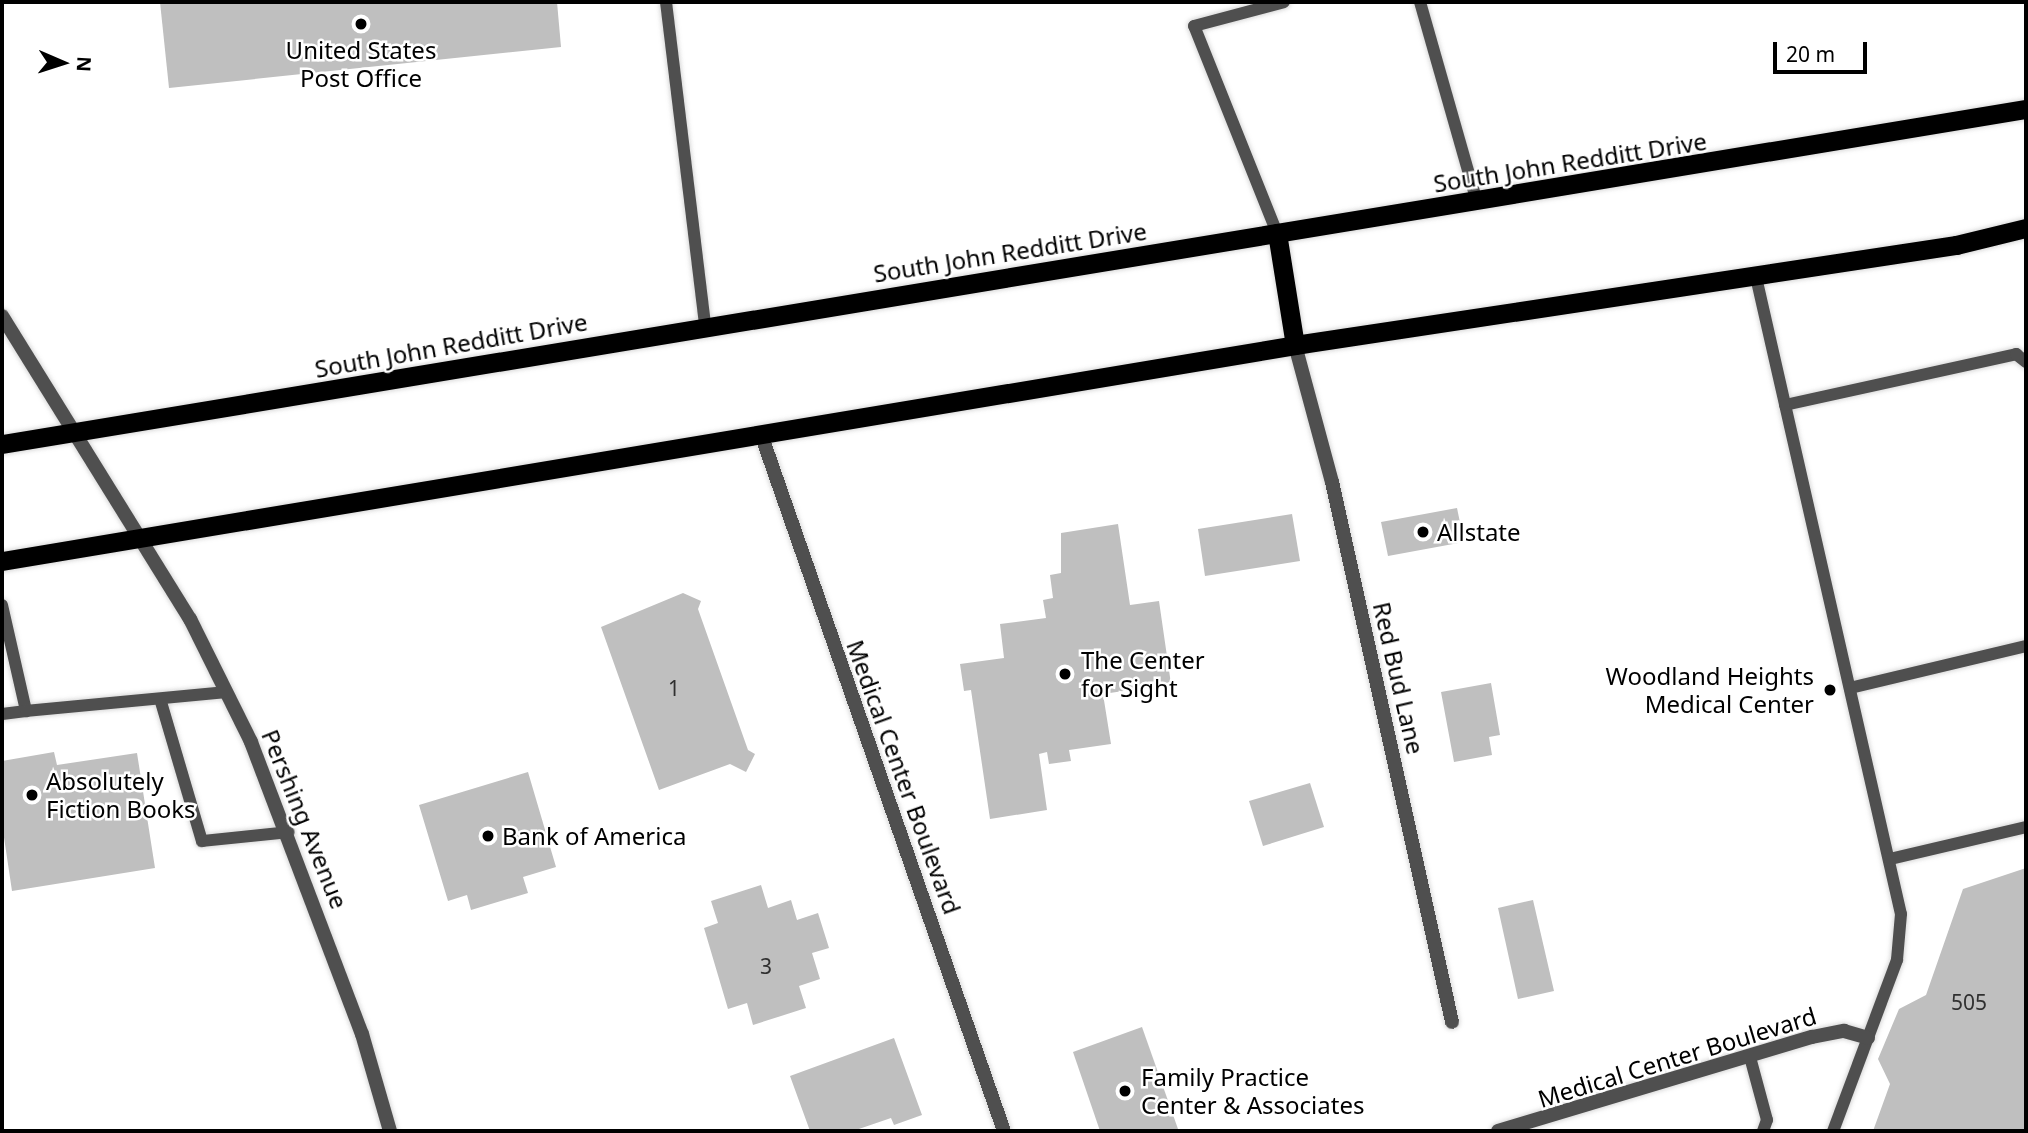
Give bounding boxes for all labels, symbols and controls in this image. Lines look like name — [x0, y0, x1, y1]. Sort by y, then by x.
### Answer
marker: United States Post Office — [353, 16, 369, 32]
north arrow — [28, 28, 98, 98]
scale bar — [1776, 28, 1870, 72]
place label: United States Post Office — [286, 36, 436, 92]
text: 20 m — [1786, 40, 1835, 68]
text: N — [71, 56, 97, 72]
street label: South John Redditt Drive — [1431, 126, 1709, 198]
street label: South John Redditt Drive — [871, 216, 1149, 288]
street label: South John Redditt Drive — [312, 307, 590, 383]
place label: Allstate — [1437, 518, 1521, 546]
marker: Allstate — [1415, 524, 1431, 540]
street label: Red Bud Lane — [1368, 599, 1430, 757]
street label: Medical Center Boulevard — [841, 636, 967, 918]
place label: The Center for Sight — [1081, 646, 1205, 702]
place label: Woodland Heights Medical Center — [1606, 662, 1814, 718]
marker: The Center for Sight — [1055, 664, 1075, 684]
house number: 1 — [668, 675, 680, 701]
marker: Woodland Heights Medical Center — [1820, 680, 1840, 700]
street label: Pershing Avenue — [256, 725, 354, 913]
place label: Absolutely Fiction Books — [46, 767, 196, 823]
marker: Absolutely Fiction Books — [24, 787, 40, 803]
place label: Bank of America — [502, 822, 686, 850]
marker: Bank of America — [480, 828, 496, 844]
house number: 3 — [760, 953, 772, 979]
house number: 505 — [1951, 989, 1987, 1015]
street label: Medical Center Boulevard — [1534, 1001, 1820, 1113]
place label: Family Practice Center & Associates — [1141, 1063, 1364, 1119]
marker: Family Practice Center & Associates — [1115, 1081, 1135, 1101]

